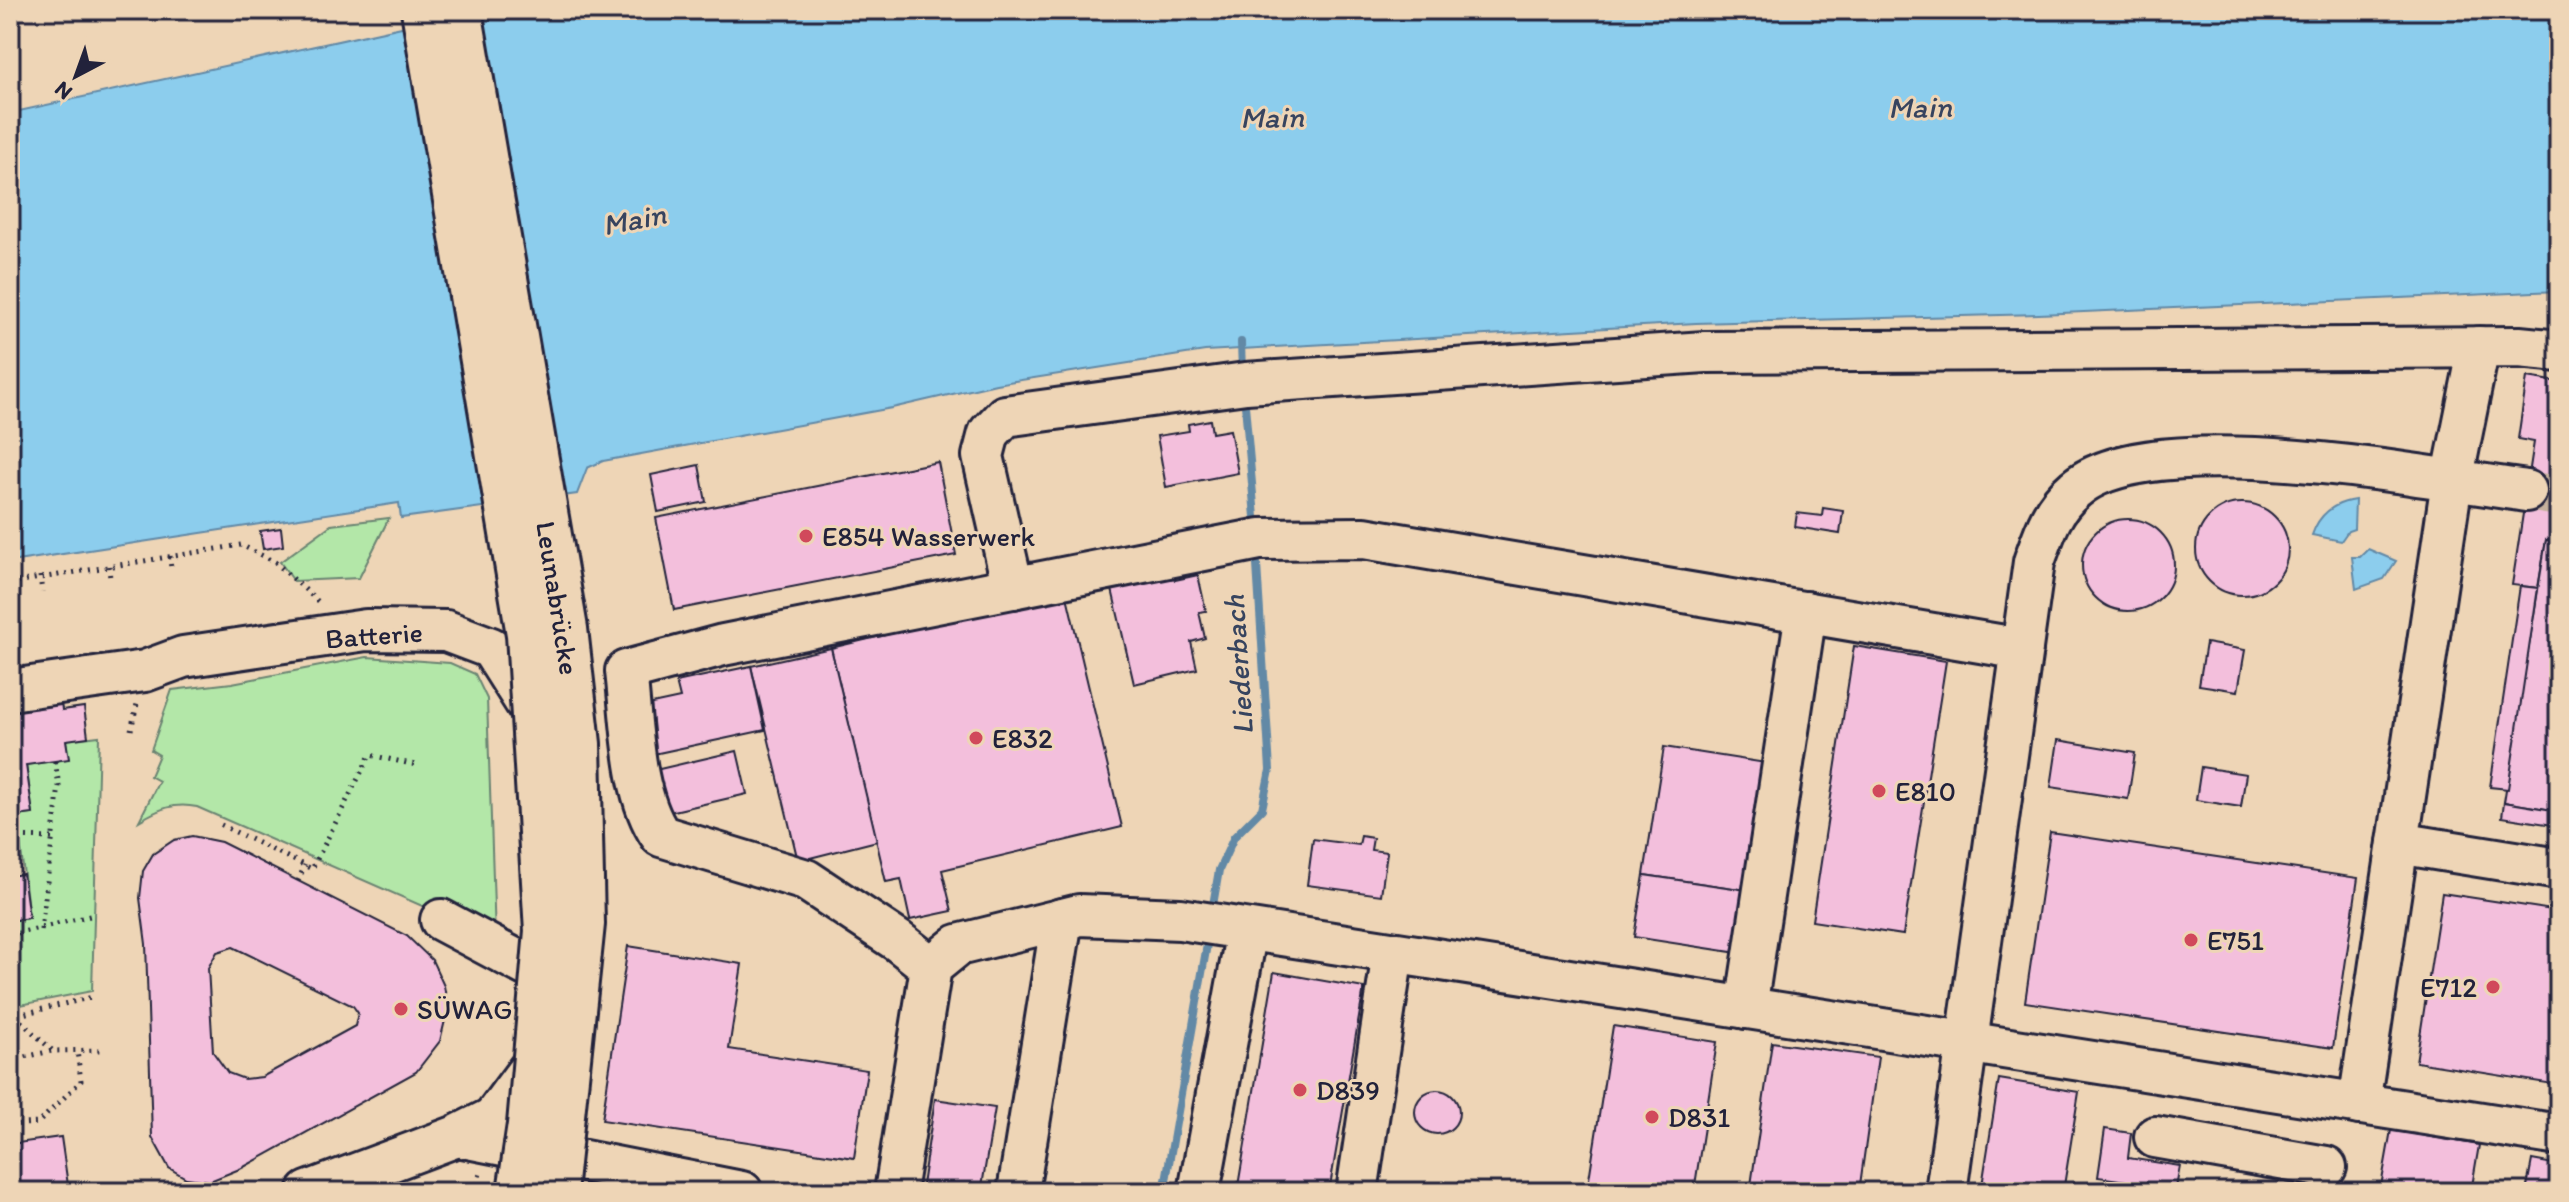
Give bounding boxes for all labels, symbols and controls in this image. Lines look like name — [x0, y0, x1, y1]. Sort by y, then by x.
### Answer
north arrow — [36, 36, 116, 116]
text: N — [49, 76, 78, 106]
water label: Main — [1888, 88, 1952, 126]
water label: Main — [1240, 98, 1304, 136]
water label: Main — [599, 195, 669, 243]
street label: Leunabrücke — [529, 519, 587, 677]
place label: E854 Wasserwerk — [822, 519, 1036, 553]
marker: E854 Wasserwerk — [797, 527, 815, 545]
water label: Liederbach — [1215, 593, 1261, 736]
street label: Batterie — [324, 615, 424, 655]
place label: E832 — [992, 721, 1053, 755]
marker: E832 — [967, 729, 985, 747]
place label: E810 — [1895, 774, 1956, 808]
marker: E810 — [1870, 782, 1888, 800]
place label: E751 — [2207, 923, 2264, 957]
marker: E751 — [2182, 931, 2200, 949]
place label: E712 — [2420, 970, 2477, 1004]
marker: E712 — [2484, 978, 2502, 996]
place label: SÜWAG — [417, 992, 512, 1026]
marker: SÜWAG — [392, 1000, 410, 1018]
place label: D839 — [1316, 1073, 1380, 1107]
marker: D839 — [1291, 1081, 1309, 1099]
place label: D831 — [1668, 1100, 1730, 1134]
marker: D831 — [1643, 1108, 1661, 1126]

